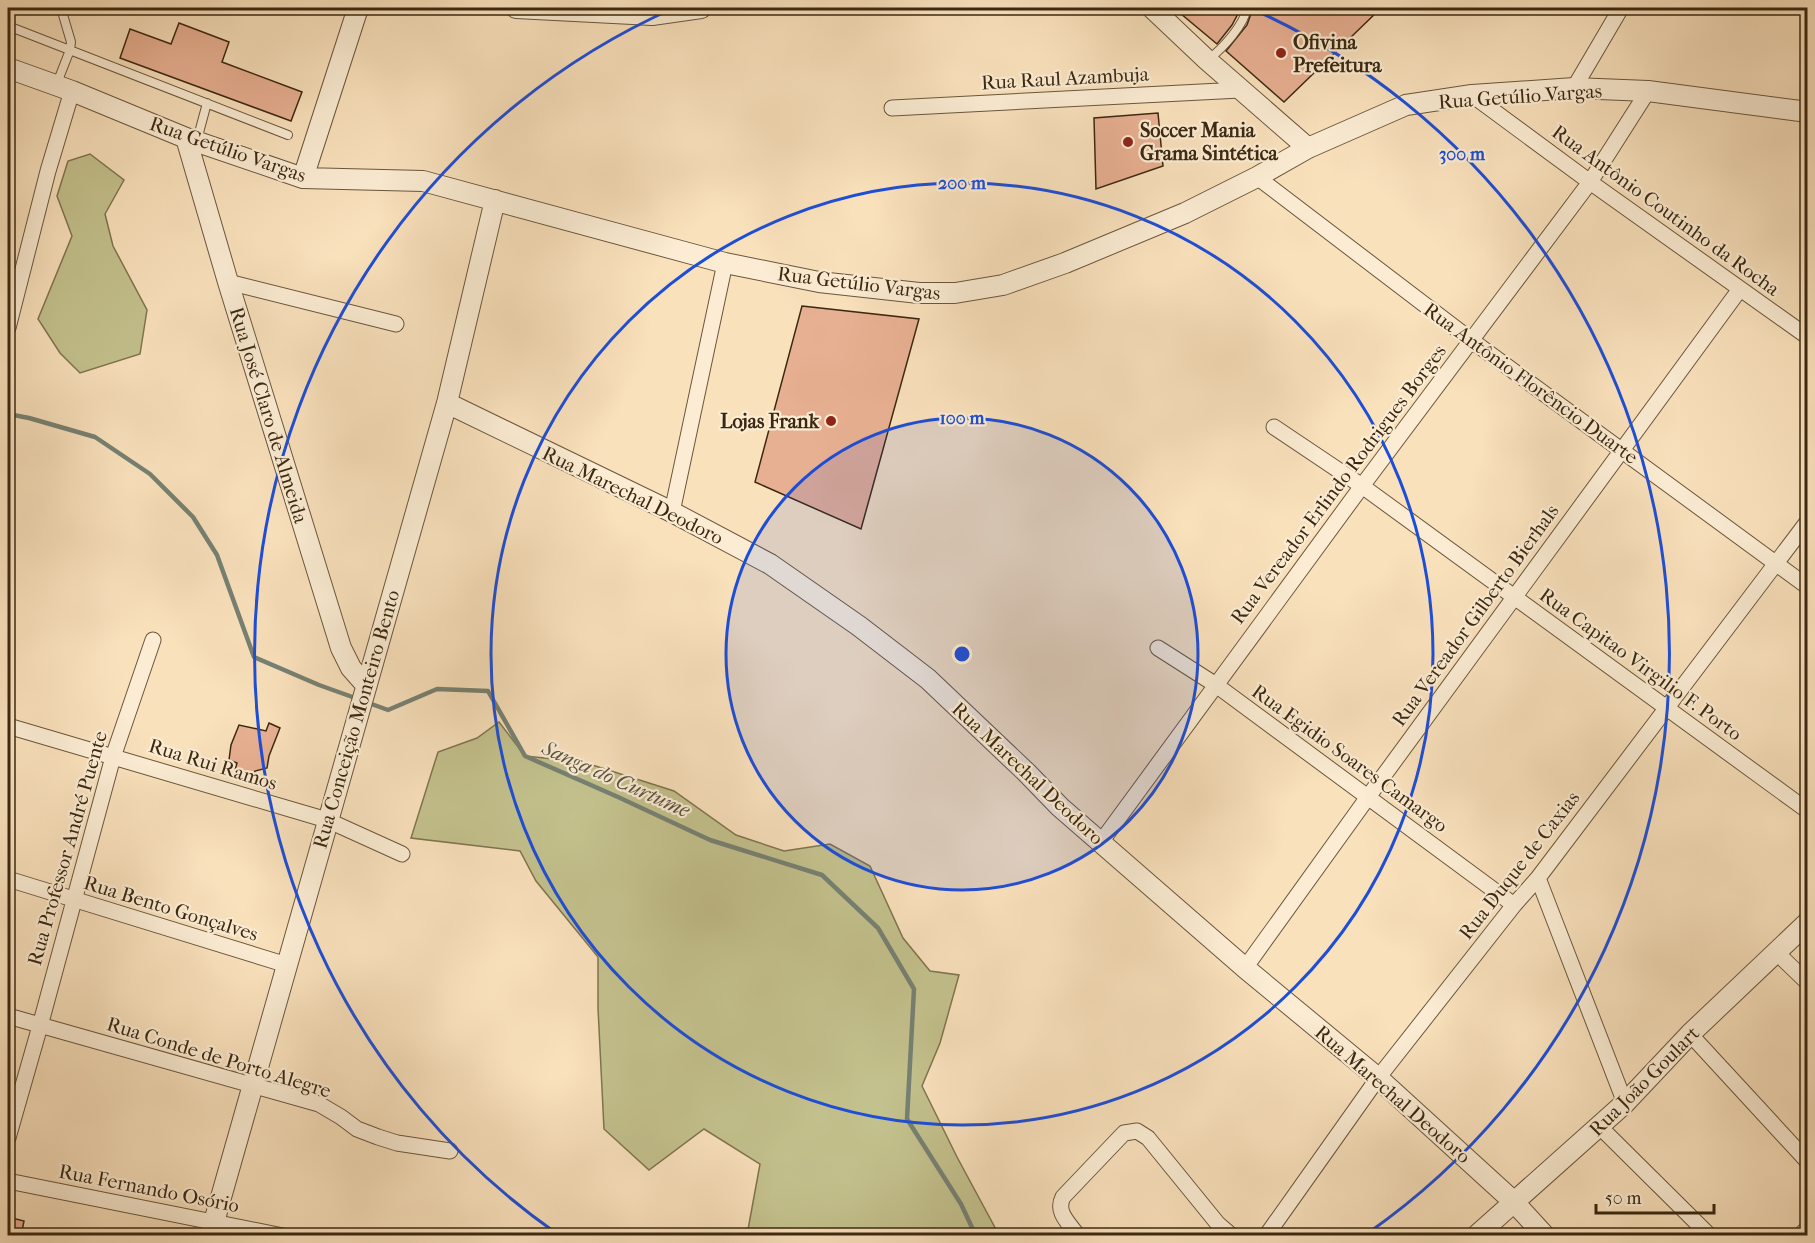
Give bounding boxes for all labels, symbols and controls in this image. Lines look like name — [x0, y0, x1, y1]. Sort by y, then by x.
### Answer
place label: Ofivina Prefeitura — [1293, 31, 1382, 77]
marker: Ofivina Prefeitura — [1274, 46, 1288, 60]
street label: Rua Raul Azambuja — [981, 63, 1150, 94]
street label: Rua Getúlio Vargas — [1437, 79, 1603, 114]
street label: Rua Getúlio Vargas — [147, 112, 309, 187]
place label: Soccer Mania Grama Sintética — [1140, 119, 1278, 165]
street label: Rua Antônio Coutinho da Rocha — [1548, 120, 1784, 301]
marker: Soccer Mania Grama Sintética — [1121, 135, 1135, 149]
text: 300 m — [1439, 144, 1486, 165]
text: 200 m — [938, 173, 987, 194]
street label: Rua Getúlio Vargas — [776, 262, 942, 305]
street label: Rua Antônio Florêncio Duarte — [1419, 298, 1642, 469]
street label: Rua José Claro de Almeida — [225, 304, 313, 527]
street label: Rua Vereador Erlindo Rodrigues Borges — [1226, 340, 1451, 628]
text: 100 m — [939, 408, 986, 429]
place label: Lojas Frank — [720, 410, 820, 433]
marker: Lojas Frank — [824, 414, 838, 428]
street label: Rua Marechal Deodoro — [538, 442, 727, 549]
street label: Rua Vereador Gilberto Bierhals — [1387, 500, 1564, 731]
street label: Rua Capitao Virgilio F. Porto — [1535, 583, 1746, 746]
street label: Rua Conceição Monteiro Bento — [308, 587, 404, 851]
centre of rings — [952, 644, 972, 664]
street label: Rua Egidio Soares Camargo — [1247, 680, 1452, 837]
street label: Rua Marechal Deodoro — [947, 697, 1108, 850]
street label: Rua Professor André Puente — [23, 728, 112, 968]
street label: Rua Rui Ramos — [146, 734, 280, 795]
water label: Sanga do Curtume — [538, 735, 694, 823]
street label: Rua Duque de Caxias — [1454, 786, 1585, 944]
street label: Rua Bento Gonçalves — [81, 871, 261, 946]
street label: Rua Conde de Porto Alegre — [104, 1012, 334, 1103]
street label: Rua Marechal Deodoro — [1310, 1021, 1475, 1168]
street label: Rua João Goulart — [1585, 1022, 1704, 1141]
street label: Rua Fernando Osório — [57, 1160, 241, 1217]
scale bar — [1596, 1177, 1714, 1215]
text: 50 m — [1605, 1188, 1642, 1209]

